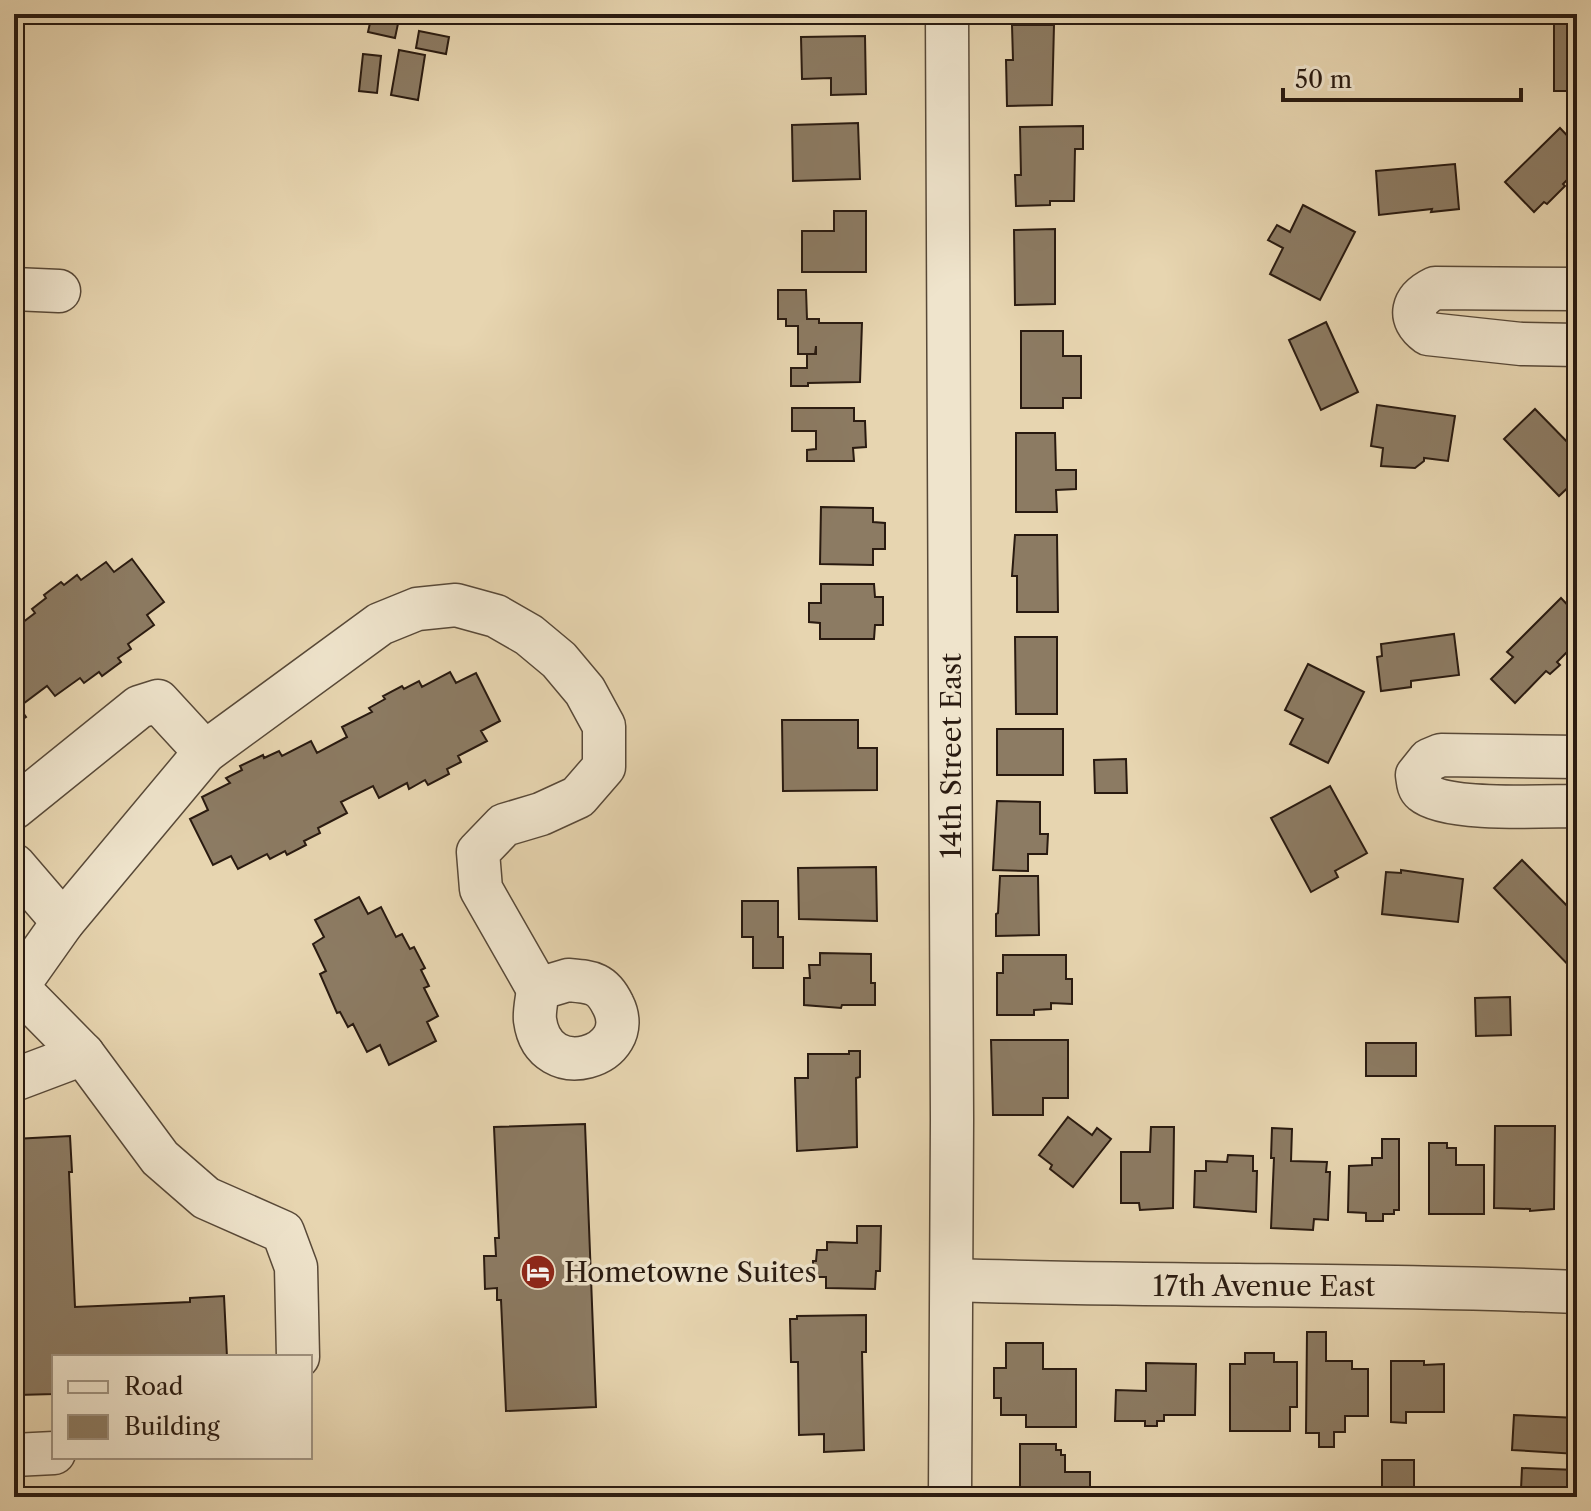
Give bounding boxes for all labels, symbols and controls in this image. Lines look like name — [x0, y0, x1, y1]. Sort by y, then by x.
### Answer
scale bar — [1283, 52, 1521, 102]
text: 50 m — [1295, 65, 1352, 94]
street label: 14th Street East — [934, 653, 968, 859]
hotel icon: Hometowne Suites — [519, 1253, 557, 1291]
place label: Hometowne Suites — [564, 1255, 817, 1289]
street label: 17th Avenue East — [1153, 1269, 1375, 1303]
legend — [52, 1355, 312, 1459]
text: Road — [124, 1372, 184, 1401]
text: Building — [124, 1412, 220, 1441]

